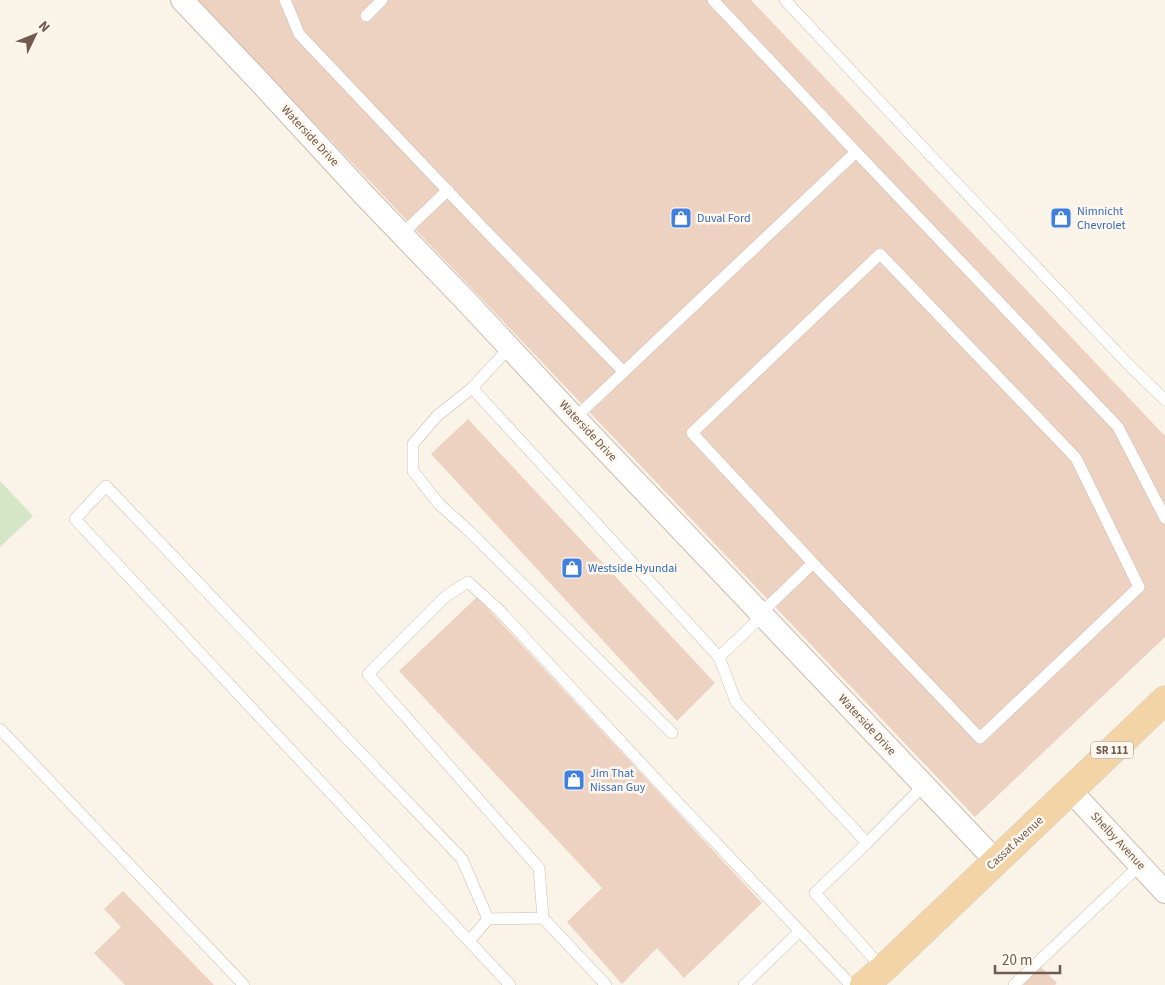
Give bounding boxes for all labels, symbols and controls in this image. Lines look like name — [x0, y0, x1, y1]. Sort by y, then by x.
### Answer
north arrow — [10, 10, 60, 60]
text: N — [33, 17, 54, 37]
street label: Waterside Drive — [277, 102, 343, 170]
place label: Nimnicht Chevrolet — [1077, 203, 1126, 234]
shop icon: Duval Ford — [669, 206, 693, 230]
shop icon: Nimnicht Chevrolet — [1049, 206, 1073, 230]
place label: Duval Ford — [697, 210, 751, 227]
street label: Waterside Drive — [555, 397, 621, 465]
shop icon: Westside Hyundai — [560, 556, 584, 580]
place label: Westside Hyundai — [588, 560, 677, 577]
street label: Waterside Drive — [834, 691, 900, 759]
road number: SR 111 — [1091, 742, 1133, 758]
place label: Jim That Nissan Guy — [590, 765, 646, 796]
shop icon: Jim That Nissan Guy — [562, 768, 586, 792]
street label: Shelby Avenue — [1087, 808, 1149, 874]
street label: Cassat Avenue — [983, 812, 1047, 874]
scale bar — [995, 942, 1060, 974]
text: 20 m — [1002, 950, 1032, 971]

